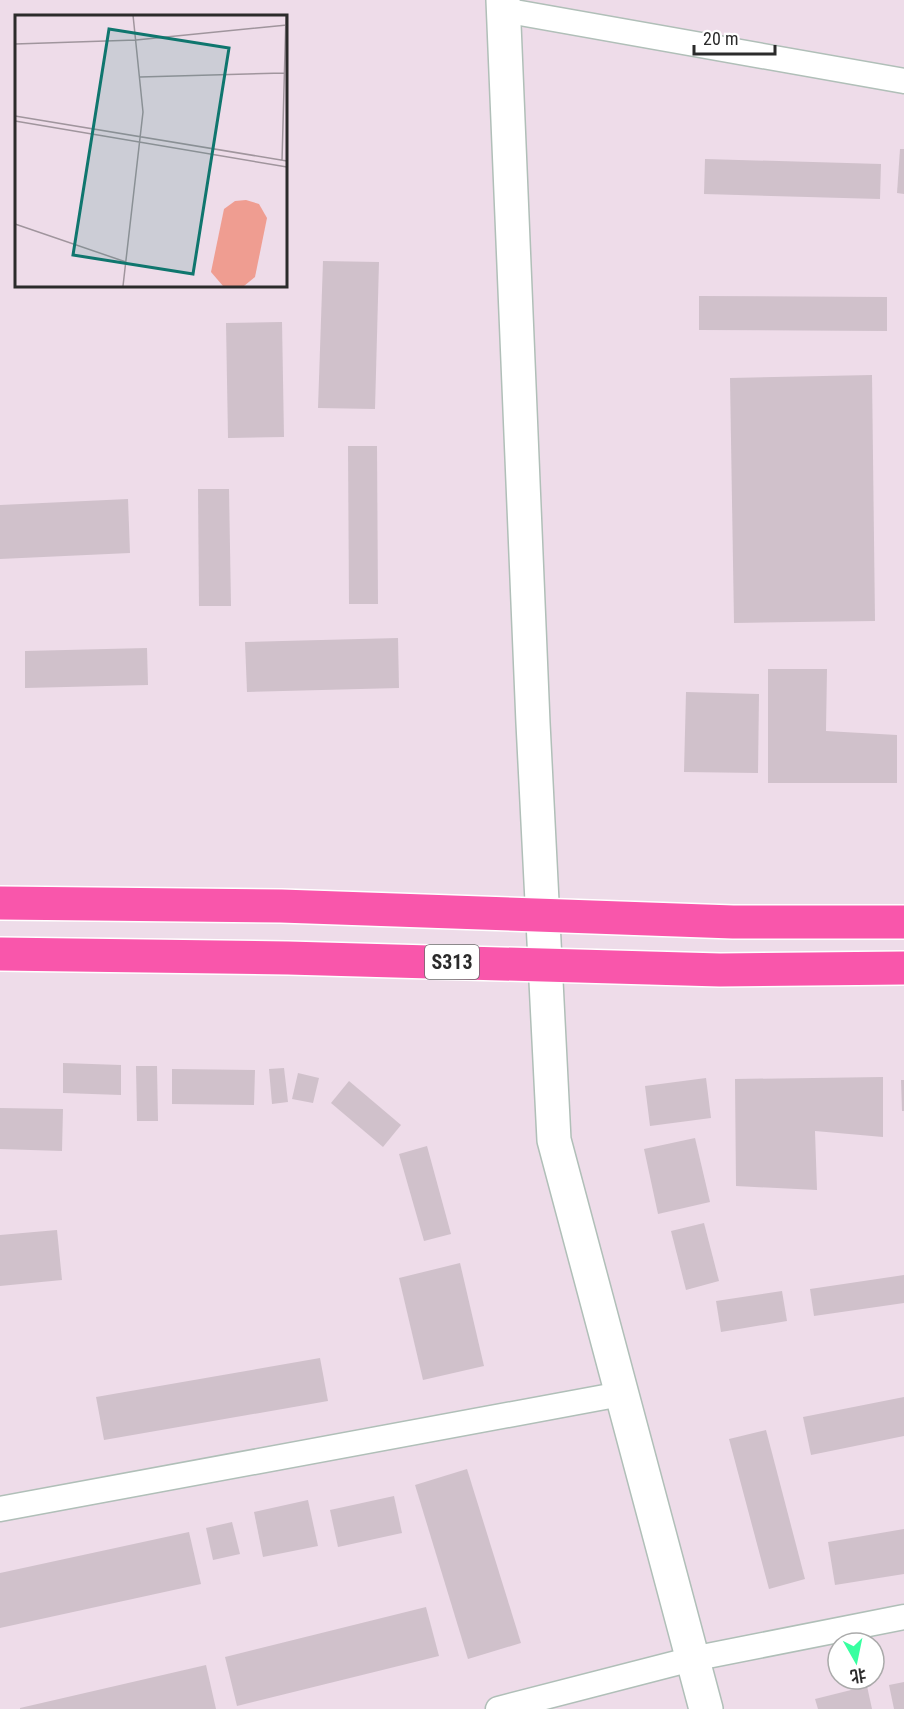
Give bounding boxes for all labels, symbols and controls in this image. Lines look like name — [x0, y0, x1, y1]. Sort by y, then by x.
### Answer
inset map — [15, 15, 286, 286]
scale bar — [694, 18, 775, 56]
text: 20 m — [703, 28, 738, 49]
road number: S313 — [425, 945, 479, 979]
north arrow — [826, 1631, 886, 1691]
text: 北 — [849, 1665, 868, 1686]

